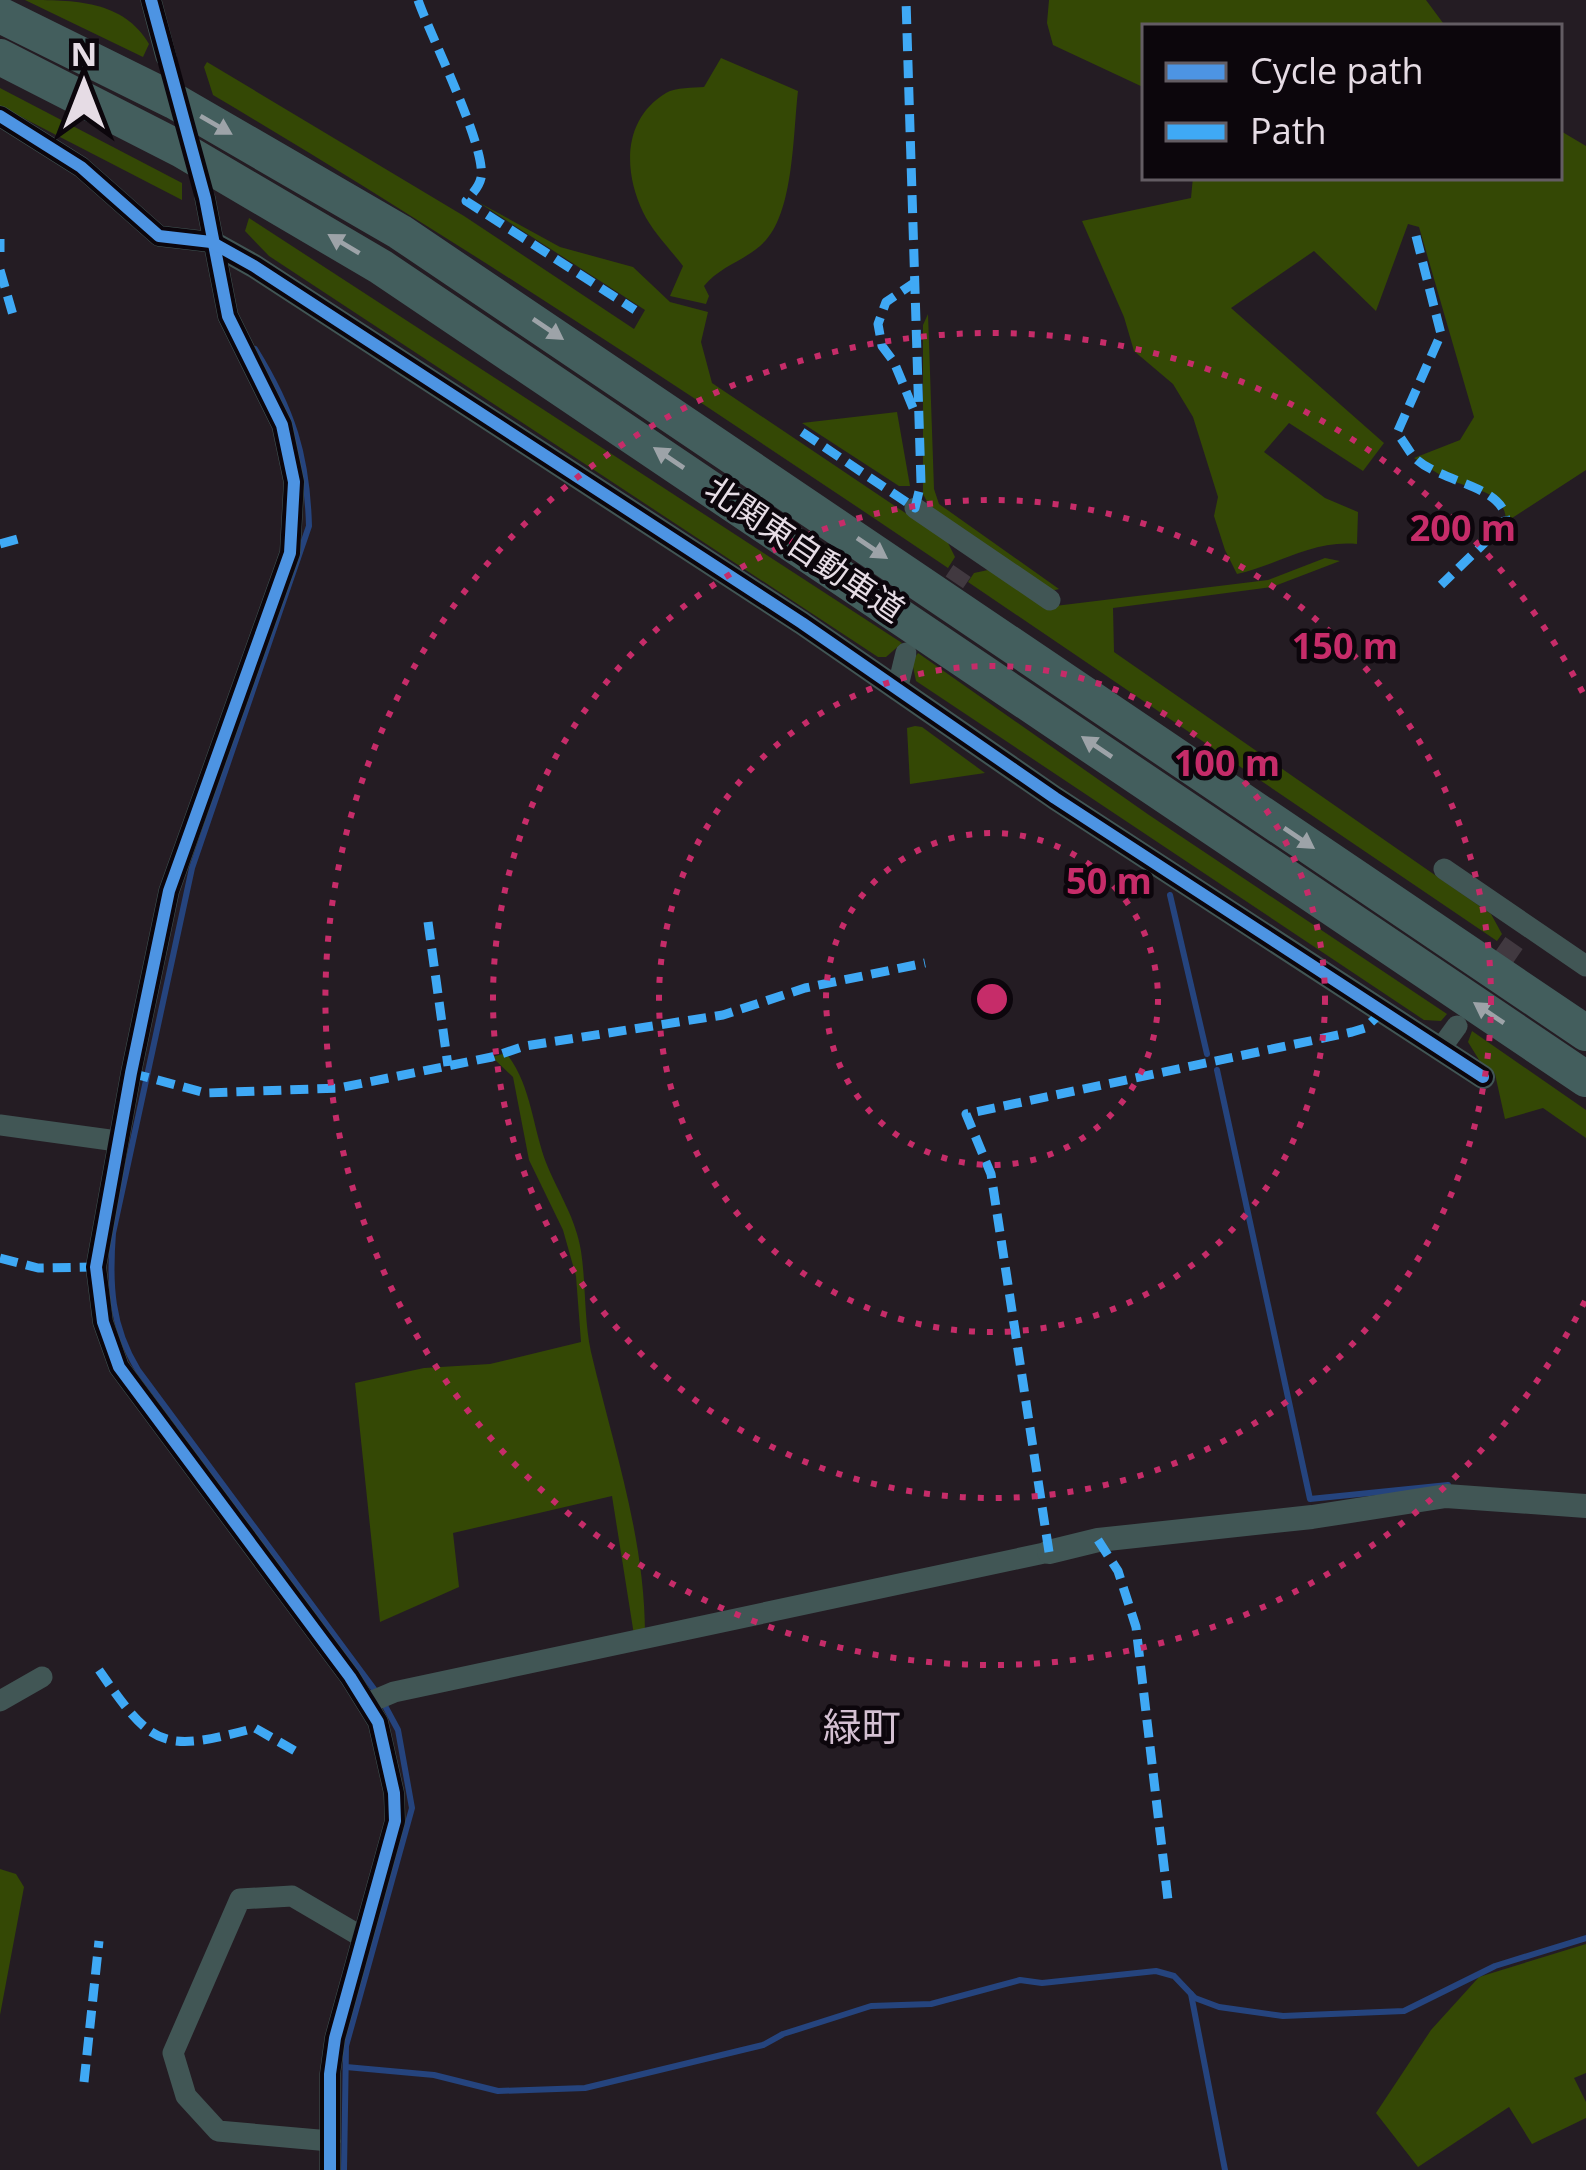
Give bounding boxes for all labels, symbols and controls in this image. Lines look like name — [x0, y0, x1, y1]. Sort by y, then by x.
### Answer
north arrow — [24, 24, 144, 144]
legend — [1142, 24, 1562, 180]
text: N — [71, 31, 97, 76]
text: Cycle path — [1250, 46, 1424, 95]
text: Path — [1250, 106, 1327, 155]
one-way arrow — [199, 114, 233, 135]
one-way arrow — [327, 234, 360, 256]
one-way arrow — [532, 318, 565, 340]
one-way arrow — [653, 447, 686, 470]
street label: 北関東自動車道 — [697, 465, 914, 632]
text: 200 m — [1410, 503, 1516, 552]
one-way arrow — [855, 536, 888, 558]
text: 150 m — [1292, 621, 1398, 670]
one-way arrow — [1081, 736, 1114, 758]
text: 100 m — [1174, 738, 1280, 787]
one-way arrow — [1282, 826, 1315, 848]
text: 50 m — [1066, 856, 1152, 905]
centre of rings — [971, 978, 1013, 1020]
one-way arrow — [1473, 1002, 1506, 1024]
district label: 緑町 — [823, 1699, 901, 1752]

